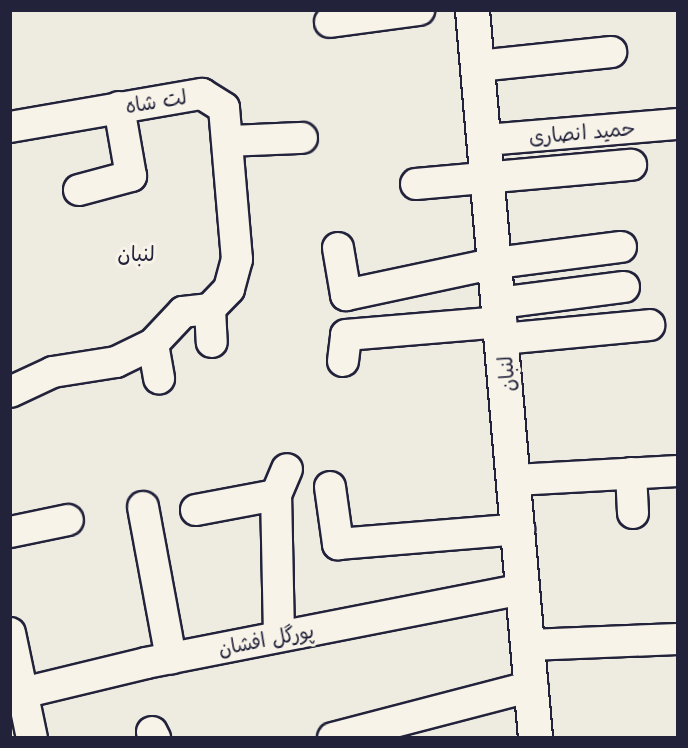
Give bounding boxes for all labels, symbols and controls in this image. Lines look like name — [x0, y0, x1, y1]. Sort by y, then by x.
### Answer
street label: لت شاه — [124, 84, 188, 118]
street label: حمید انصاری — [528, 115, 636, 149]
district label: لنبان — [117, 240, 155, 266]
street label: لنبان — [492, 355, 520, 393]
street label: پورگل افشان — [216, 618, 316, 660]

